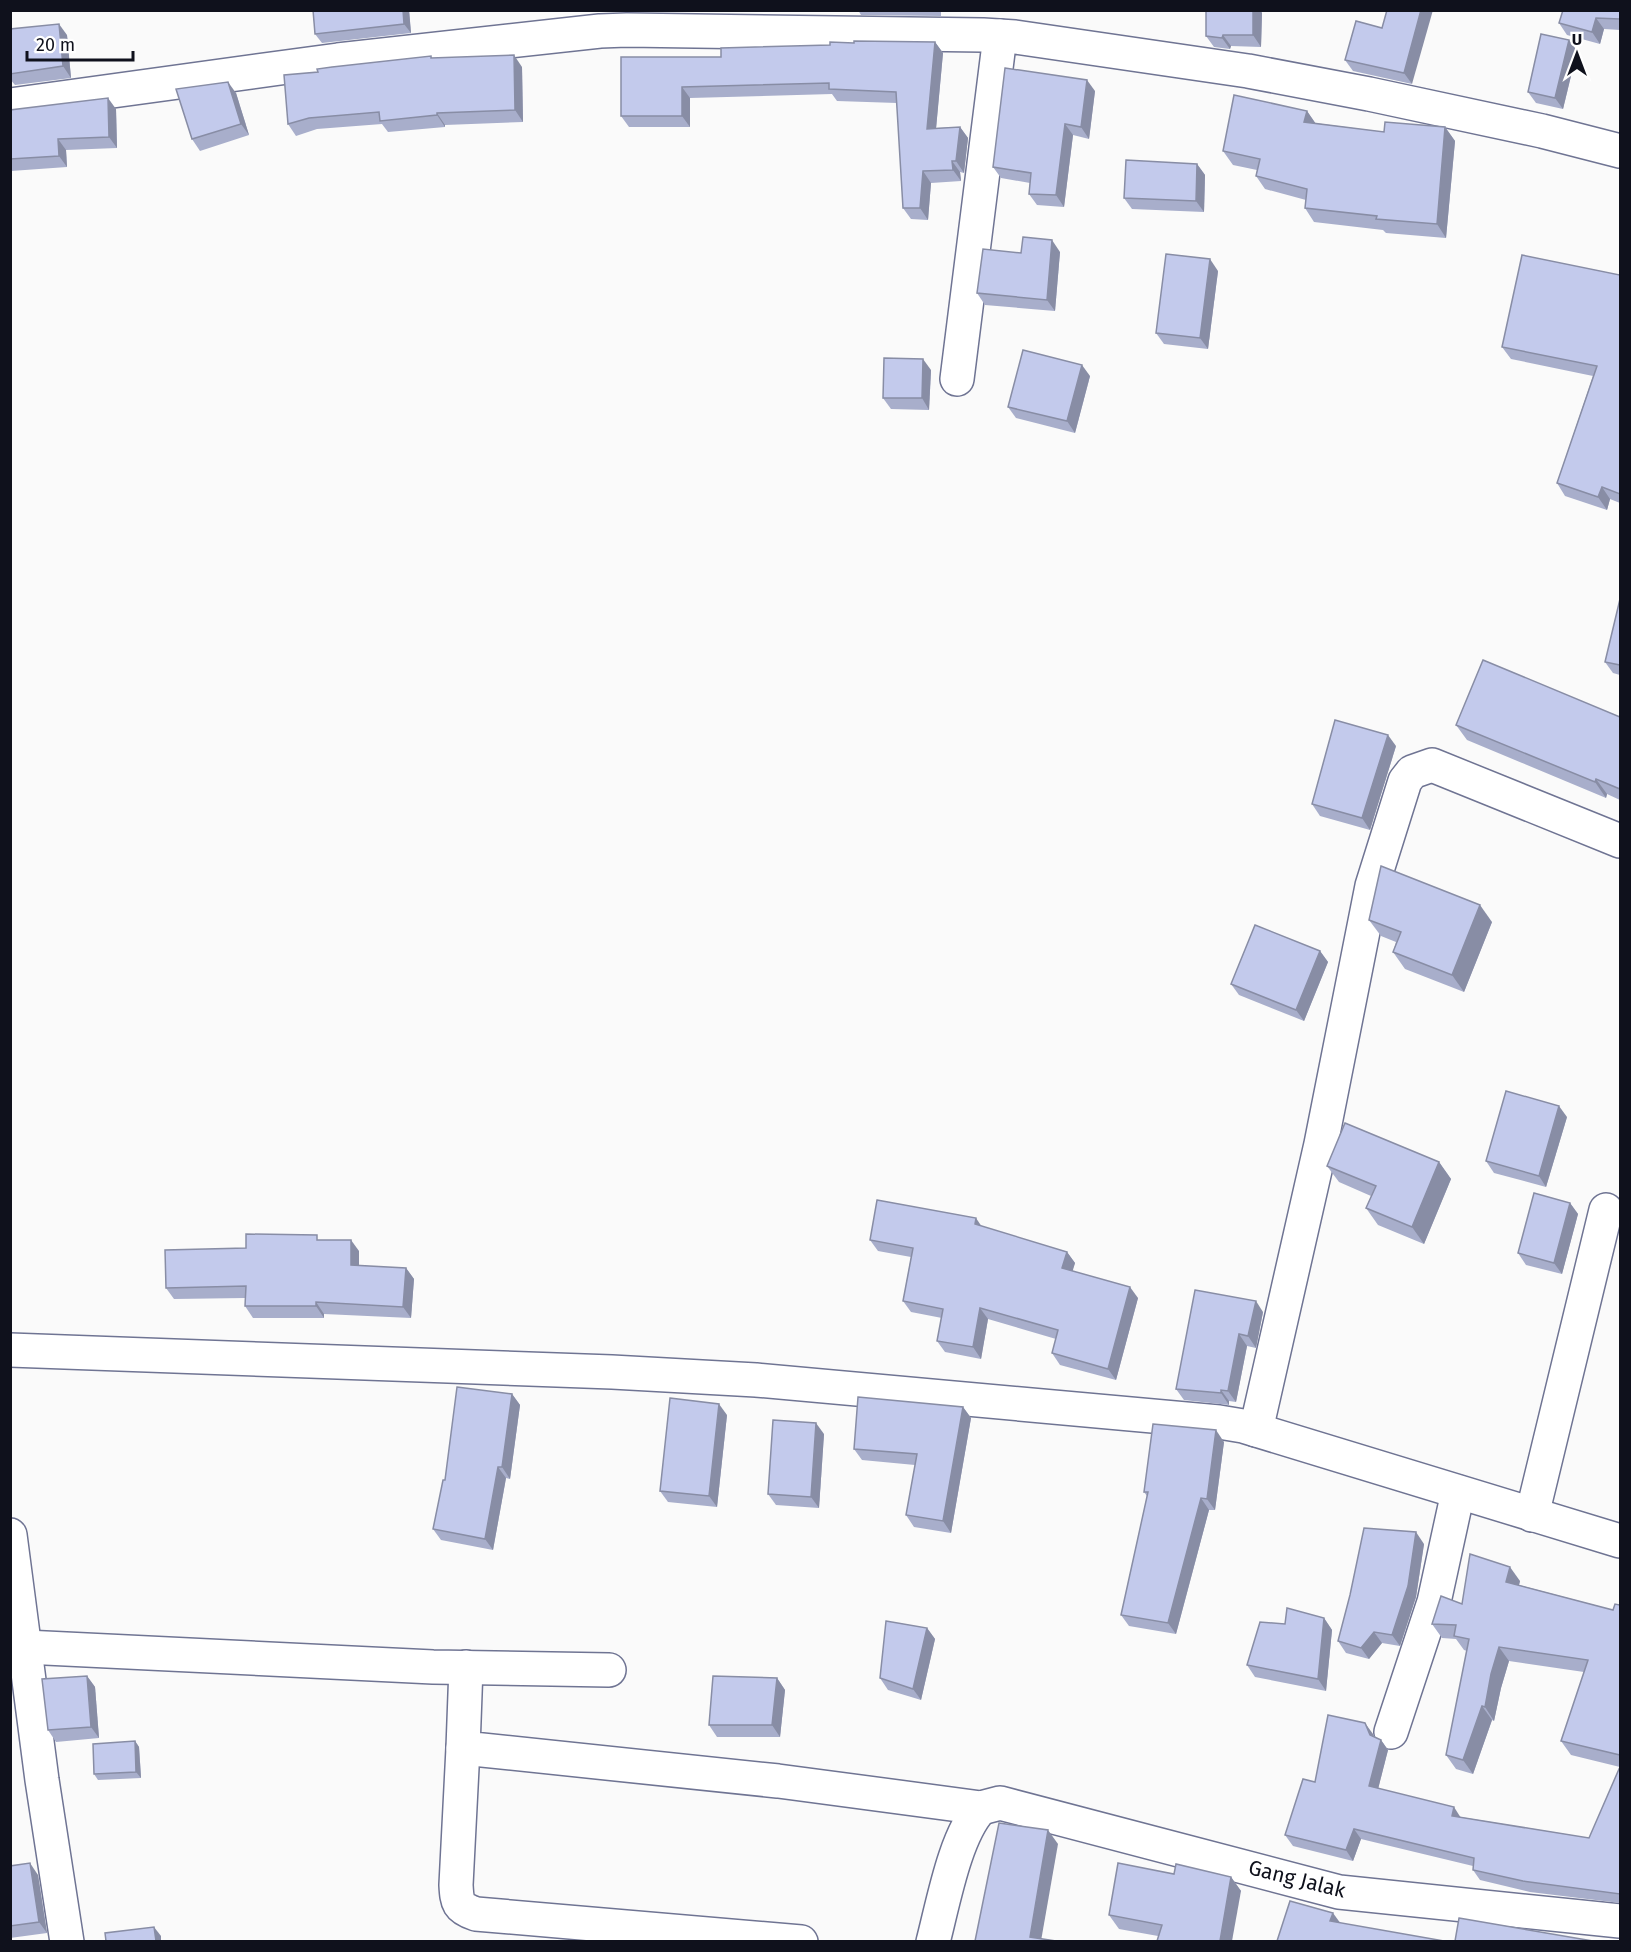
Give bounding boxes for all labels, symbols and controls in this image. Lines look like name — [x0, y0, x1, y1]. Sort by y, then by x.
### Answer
scale bar — [27, 24, 134, 62]
north arrow — [1547, 24, 1607, 84]
text: U — [1572, 30, 1582, 49]
text: 20 m — [36, 34, 75, 56]
street label: Gang Jalak — [1246, 1854, 1349, 1904]

